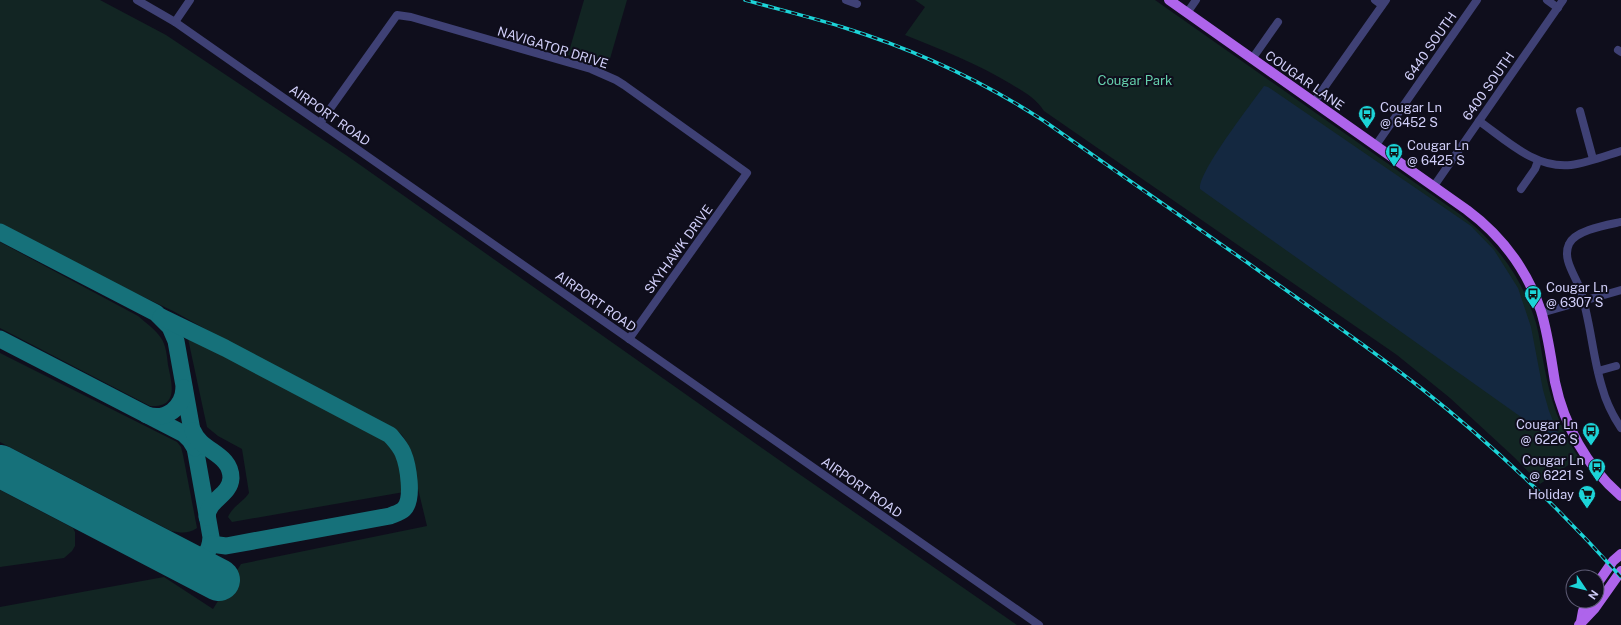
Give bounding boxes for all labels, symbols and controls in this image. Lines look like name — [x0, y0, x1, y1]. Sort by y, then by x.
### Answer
street label: 6440 SOUTH — [1401, 9, 1460, 83]
street label: NAVIGATOR DRIVE — [496, 23, 610, 71]
street label: COUGAR LANE — [1262, 48, 1347, 113]
street label: 6400 SOUTH — [1459, 49, 1517, 123]
park label: Cougar Park — [1098, 73, 1172, 88]
street label: AIRPORT ROAD — [286, 82, 373, 149]
place label: Cougar Ln @ 6452 S — [1380, 100, 1442, 130]
bus stop icon: Cougar Ln @ 6452 S — [1357, 104, 1377, 129]
place label: Cougar Ln @ 6425 S — [1407, 138, 1469, 168]
bus stop icon: Cougar Ln @ 6425 S — [1384, 142, 1404, 167]
street label: SKYHAWK DRIVE — [641, 202, 716, 297]
street label: AIRPORT ROAD — [552, 268, 639, 335]
place label: Cougar Ln @ 6307 S — [1546, 280, 1608, 310]
bus stop icon: Cougar Ln @ 6307 S — [1523, 284, 1543, 309]
place label: Cougar Ln @ 6226 S — [1516, 417, 1578, 447]
bus stop icon: Cougar Ln @ 6226 S — [1581, 421, 1601, 446]
place label: Cougar Ln @ 6221 S — [1522, 453, 1584, 483]
street label: AIRPORT ROAD — [818, 454, 905, 521]
bus stop icon: Cougar Ln @ 6221 S — [1587, 457, 1607, 482]
supermarket icon: Holiday — [1577, 484, 1597, 509]
place label: Holiday — [1528, 487, 1574, 502]
north arrow — [1565, 569, 1605, 609]
text: N — [1586, 588, 1601, 602]

